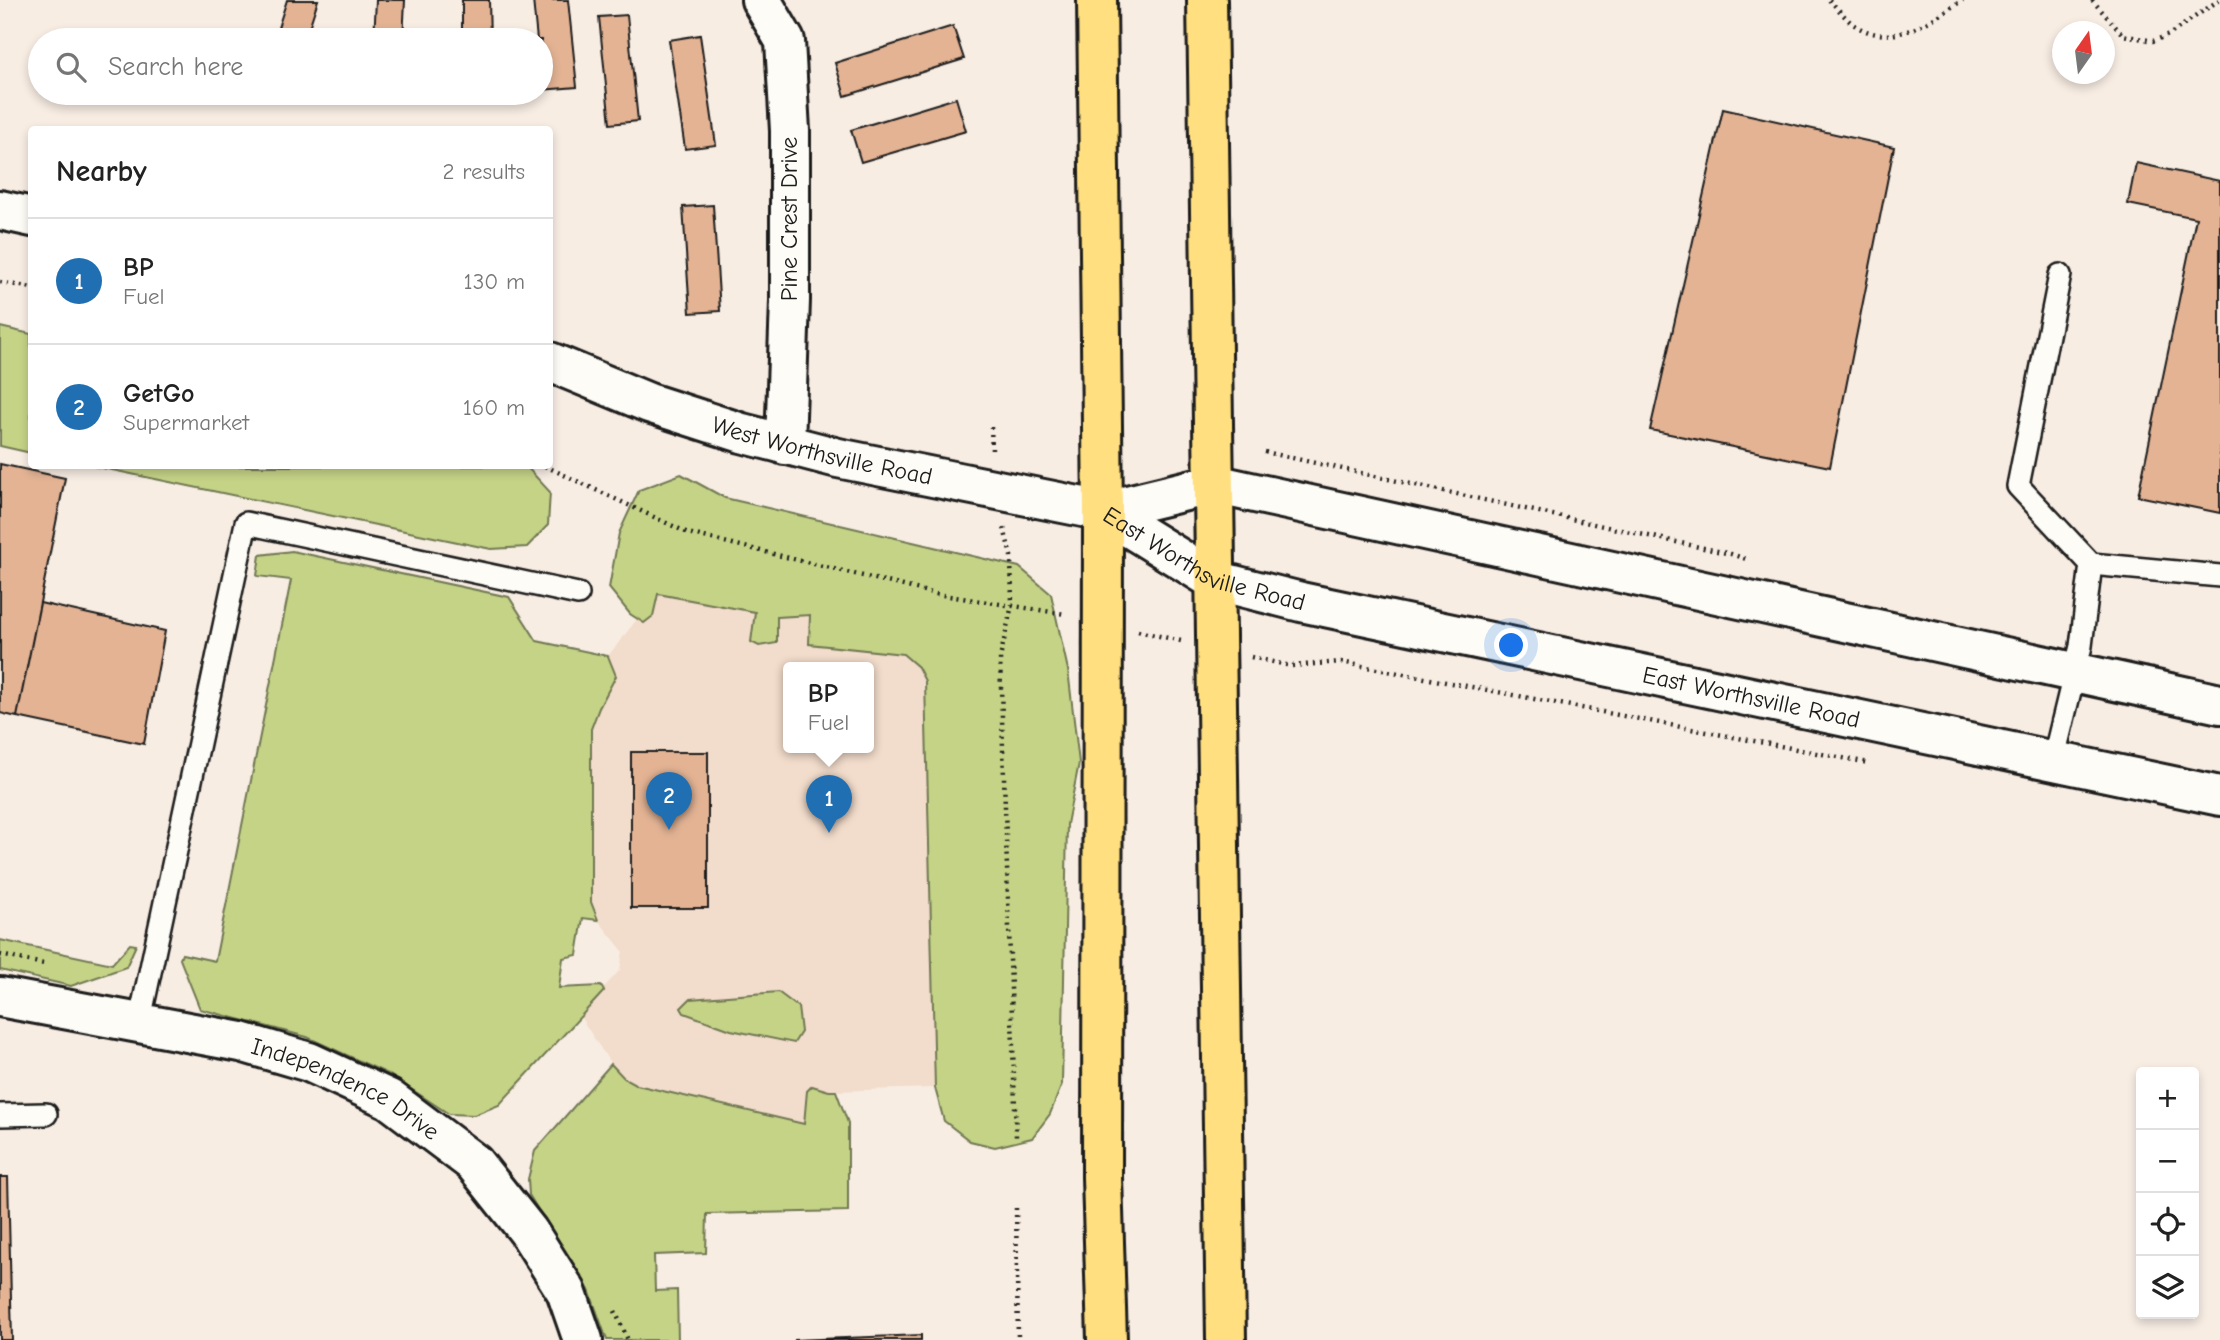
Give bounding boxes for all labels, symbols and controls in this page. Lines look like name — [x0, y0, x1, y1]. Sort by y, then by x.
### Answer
north arrow — [2052, 21, 2115, 84]
search box — [28, 28, 553, 105]
icon: search — [52, 48, 90, 86]
text: Search here — [108, 52, 243, 82]
street label: Pine Crest Drive — [775, 137, 803, 301]
text: Nearby — [56, 154, 147, 189]
text: 2 results — [443, 158, 525, 185]
text: BP — [123, 253, 153, 283]
text: 1 — [74, 268, 84, 295]
text: 130 m — [464, 268, 525, 295]
text: Fuel — [123, 283, 165, 310]
text: GetGo — [123, 379, 194, 409]
text: 2 — [73, 394, 85, 421]
text: 160 m — [463, 394, 525, 421]
text: Supermarket — [123, 409, 249, 436]
street label: West Worthsville Road — [708, 410, 935, 491]
street label: East Worthsville Road — [1098, 501, 1308, 617]
your location — [1494, 628, 1528, 662]
street label: East Worthsville Road — [1640, 660, 1863, 734]
popup — [783, 662, 874, 753]
text: BP — [808, 679, 838, 709]
text: Fuel — [808, 709, 849, 736]
pin: 2 — [646, 772, 692, 830]
pin: 1 — [806, 775, 852, 833]
street label: Independence Drive — [248, 1032, 445, 1146]
map controls — [2136, 1067, 2199, 1319]
button: + — [2136, 1067, 2199, 1130]
button: − — [2136, 1130, 2199, 1193]
button: locate — [2136, 1193, 2199, 1256]
button: layers — [2136, 1256, 2199, 1319]

